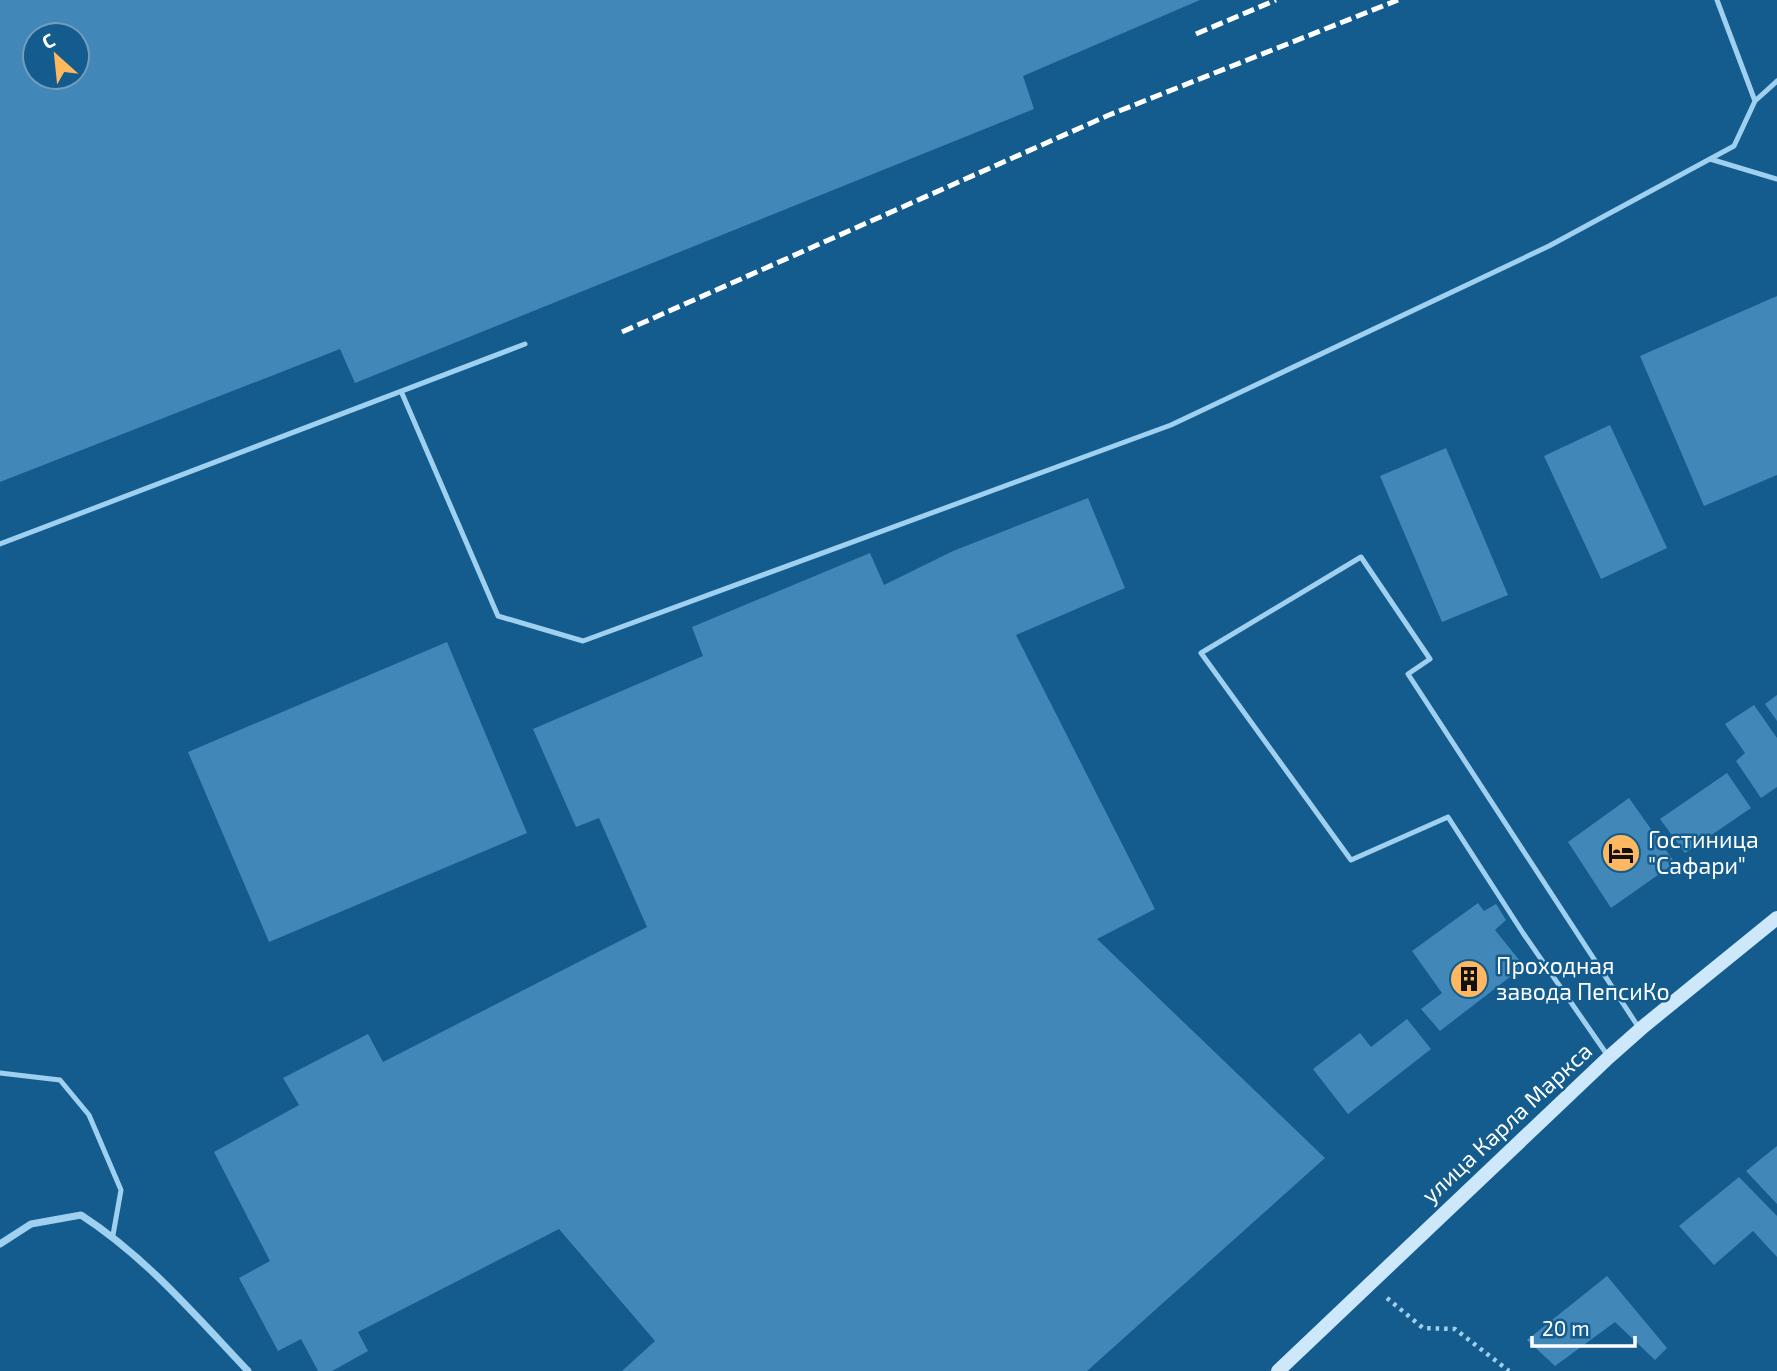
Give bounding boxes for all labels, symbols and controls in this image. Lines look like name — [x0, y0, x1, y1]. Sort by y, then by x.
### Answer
north arrow — [21, 21, 91, 91]
text: С — [38, 28, 58, 53]
place label: Гостиница "Сафари" — [1648, 825, 1759, 879]
hotel icon: Гостиница "Сафари" — [1600, 832, 1642, 874]
place label: Проходная завода ПепсиКо — [1496, 951, 1670, 1005]
building icon: Проходная завода ПепсиКо — [1448, 958, 1490, 1000]
street label: улица Карла Маркса — [1415, 1036, 1598, 1209]
scale bar — [1532, 1304, 1635, 1348]
text: 20 m — [1542, 1315, 1590, 1340]

